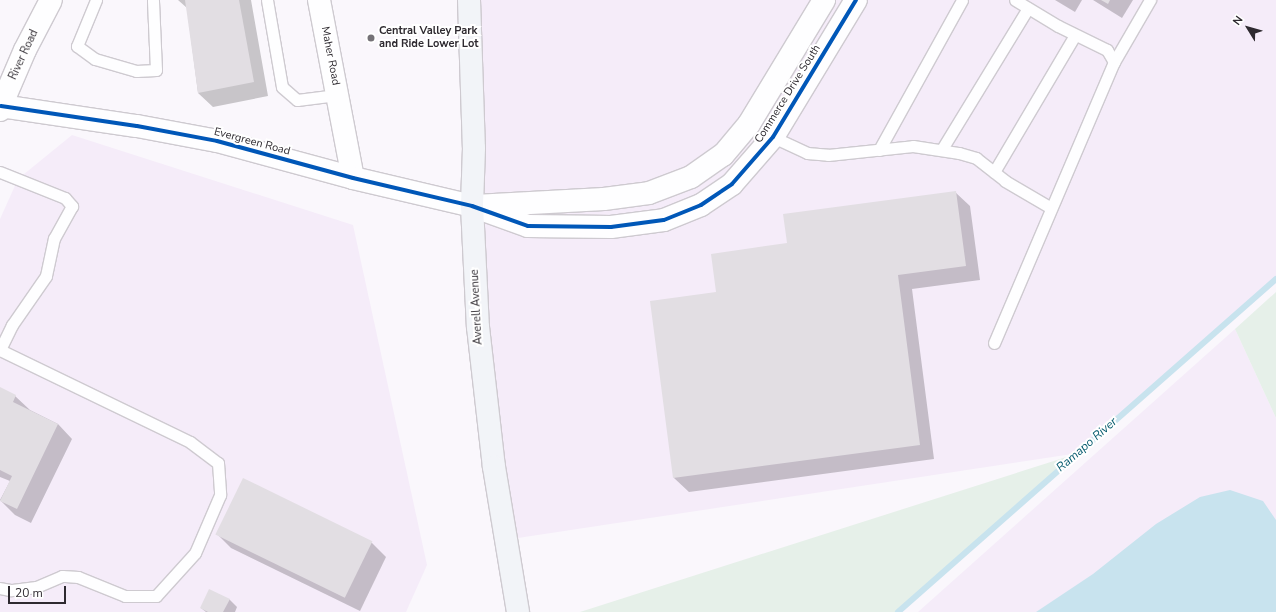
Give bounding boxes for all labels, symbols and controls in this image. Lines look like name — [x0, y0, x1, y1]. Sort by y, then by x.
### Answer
north arrow — [1228, 8, 1268, 48]
text: N — [1230, 13, 1246, 28]
street label: Maher Road — [318, 25, 342, 87]
place label: Central Valley Park and Ride Lower Lot — [379, 25, 478, 51]
street label: River Road — [7, 28, 41, 82]
marker: Central Valley Park and Ride Lower Lot — [366, 33, 376, 43]
street label: Commerce Drive South — [752, 42, 824, 146]
street label: Evergreen Road — [212, 125, 292, 159]
street label: Averell Avenue — [468, 269, 486, 345]
water label: Ramapo River — [1054, 415, 1120, 475]
scale bar — [10, 578, 68, 604]
text: 20 m — [15, 585, 43, 601]

